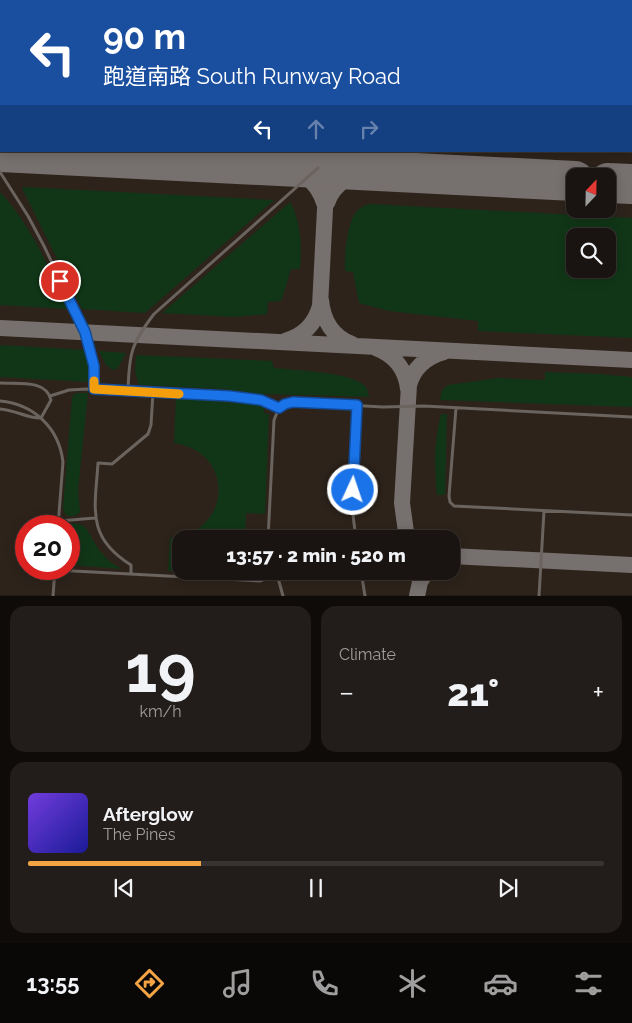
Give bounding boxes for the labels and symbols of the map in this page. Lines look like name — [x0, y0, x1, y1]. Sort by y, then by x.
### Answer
north arrow — [566, 168, 616, 218]
pin — [39, 260, 81, 302]
position arrow — [326, 463, 378, 515]
speed limit sign: 20 — [15, 515, 80, 580]

